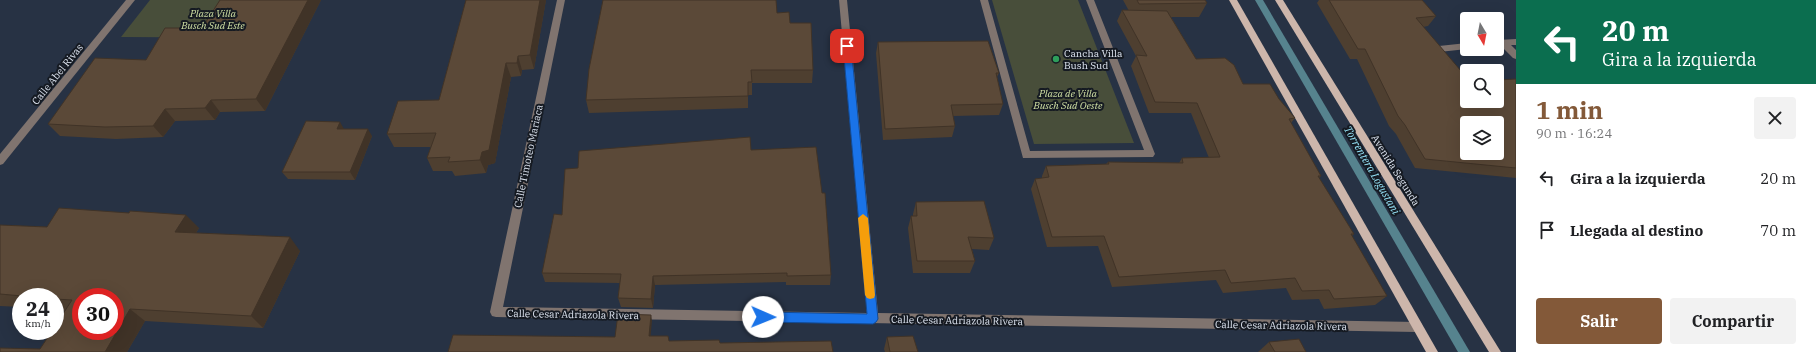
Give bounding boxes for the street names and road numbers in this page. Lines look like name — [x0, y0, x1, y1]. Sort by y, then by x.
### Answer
street label: Calle Abel Rivas — [29, 41, 86, 107]
street label: Calle Timoteo Mariaca — [511, 103, 546, 209]
street label: Avenida Segunda — [1368, 132, 1423, 209]
street label: Calle Cesar Adriazola Rivera — [507, 307, 640, 322]
street label: Calle Cesar Adriazola Rivera — [891, 313, 1024, 328]
street label: Calle Cesar Adriazola Rivera — [1215, 318, 1348, 333]

